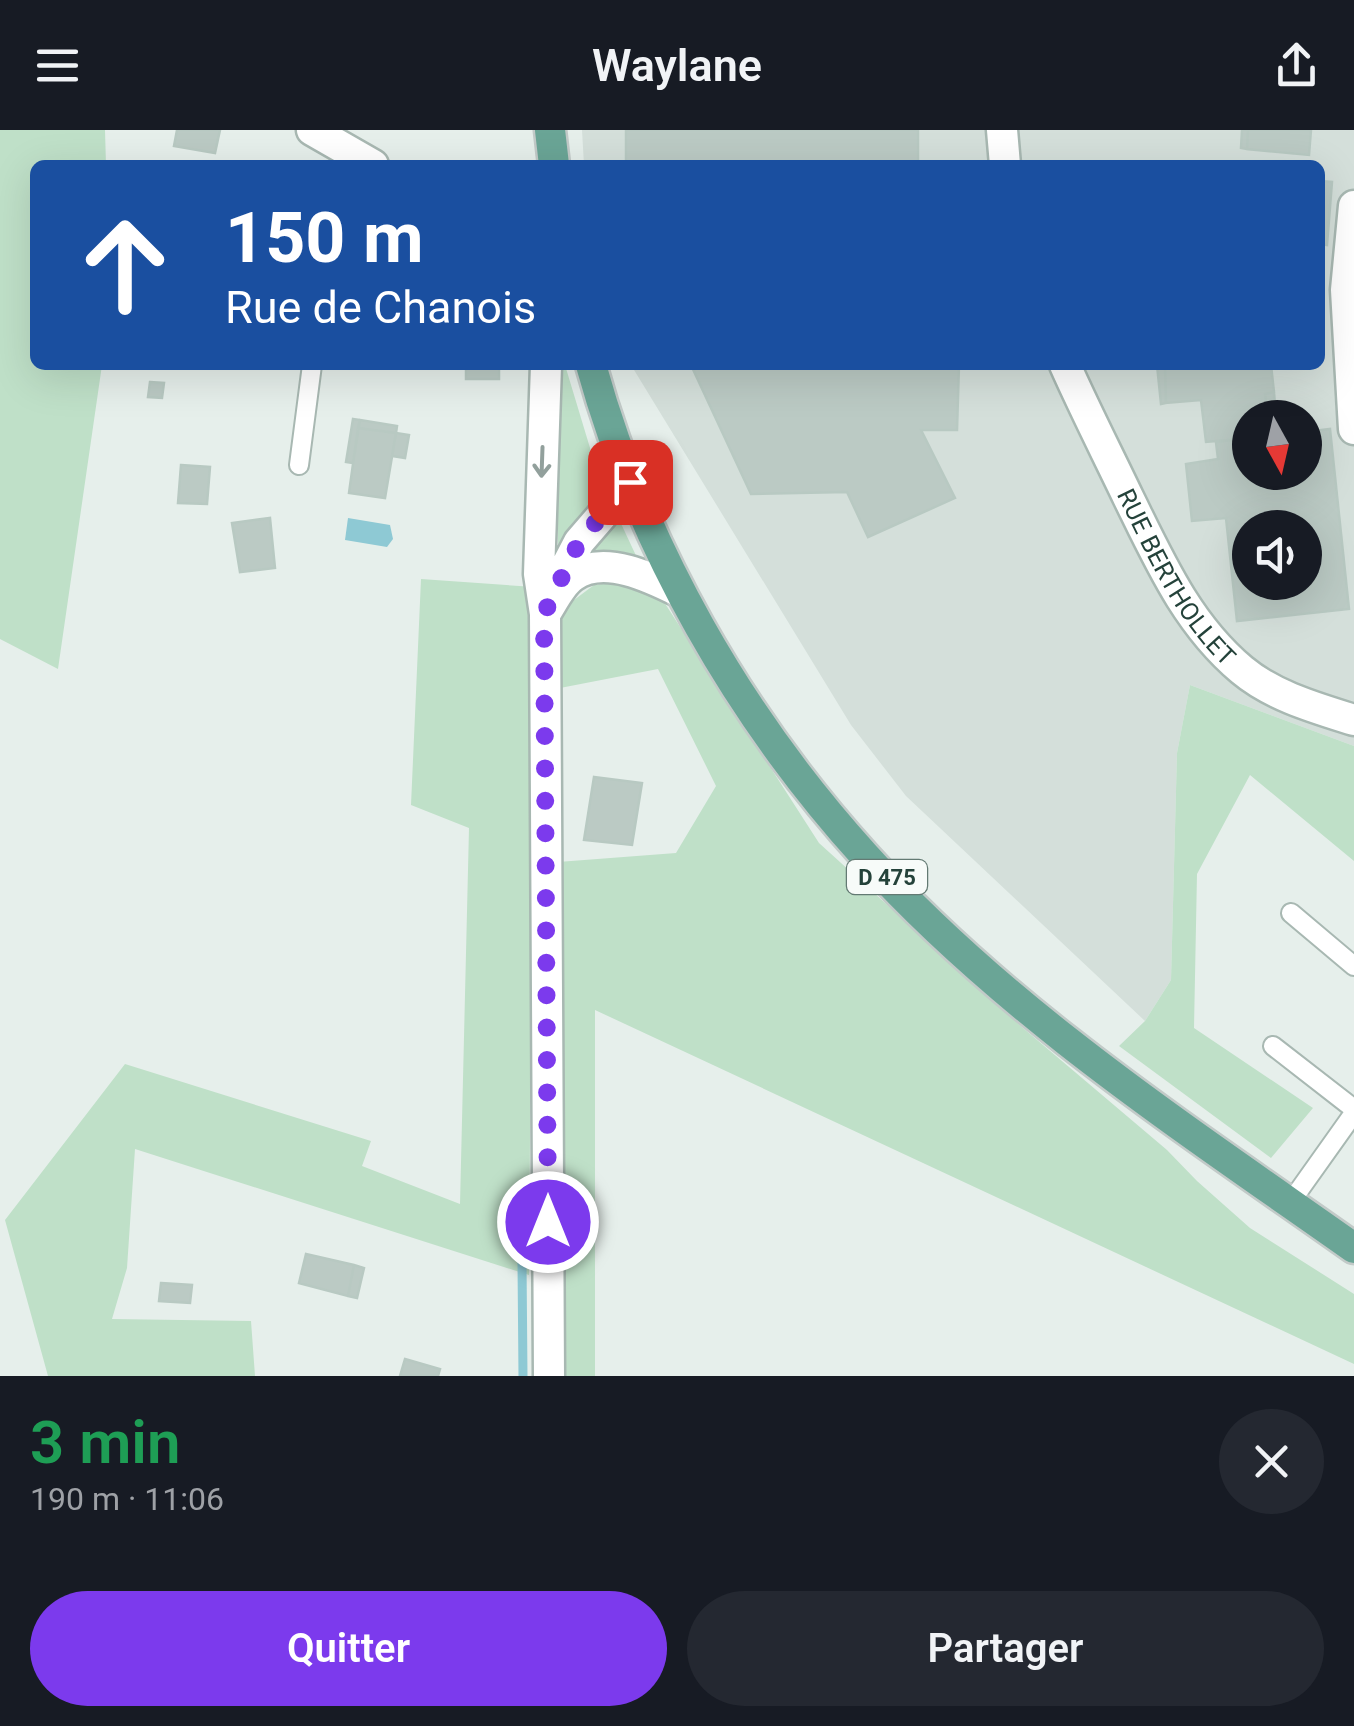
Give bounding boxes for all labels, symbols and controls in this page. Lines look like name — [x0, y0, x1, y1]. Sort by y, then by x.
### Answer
icon: menu — [30, 38, 85, 93]
icon: share — [1269, 38, 1324, 93]
text: Waylane — [592, 39, 762, 92]
text: 150 m — [225, 197, 424, 279]
icon: ahead — [60, 200, 190, 330]
text: Rue de Chanois — [225, 281, 536, 334]
north arrow — [1232, 400, 1322, 490]
map controls — [1232, 400, 1322, 600]
pin — [588, 440, 673, 525]
one-way arrow — [533, 446, 552, 478]
icon: arrive — [603, 455, 658, 510]
street label: RUE BERTHOLLET — [1112, 484, 1242, 671]
button: sound — [1232, 510, 1322, 600]
road number: D 475 — [847, 860, 927, 894]
position arrow — [496, 1170, 600, 1274]
text: 3 min — [30, 1407, 180, 1478]
button: close — [1219, 1409, 1324, 1514]
text: 190 m · 11:06 — [30, 1480, 224, 1518]
button: Quitter — [30, 1591, 667, 1706]
button: Partager — [687, 1591, 1324, 1706]

